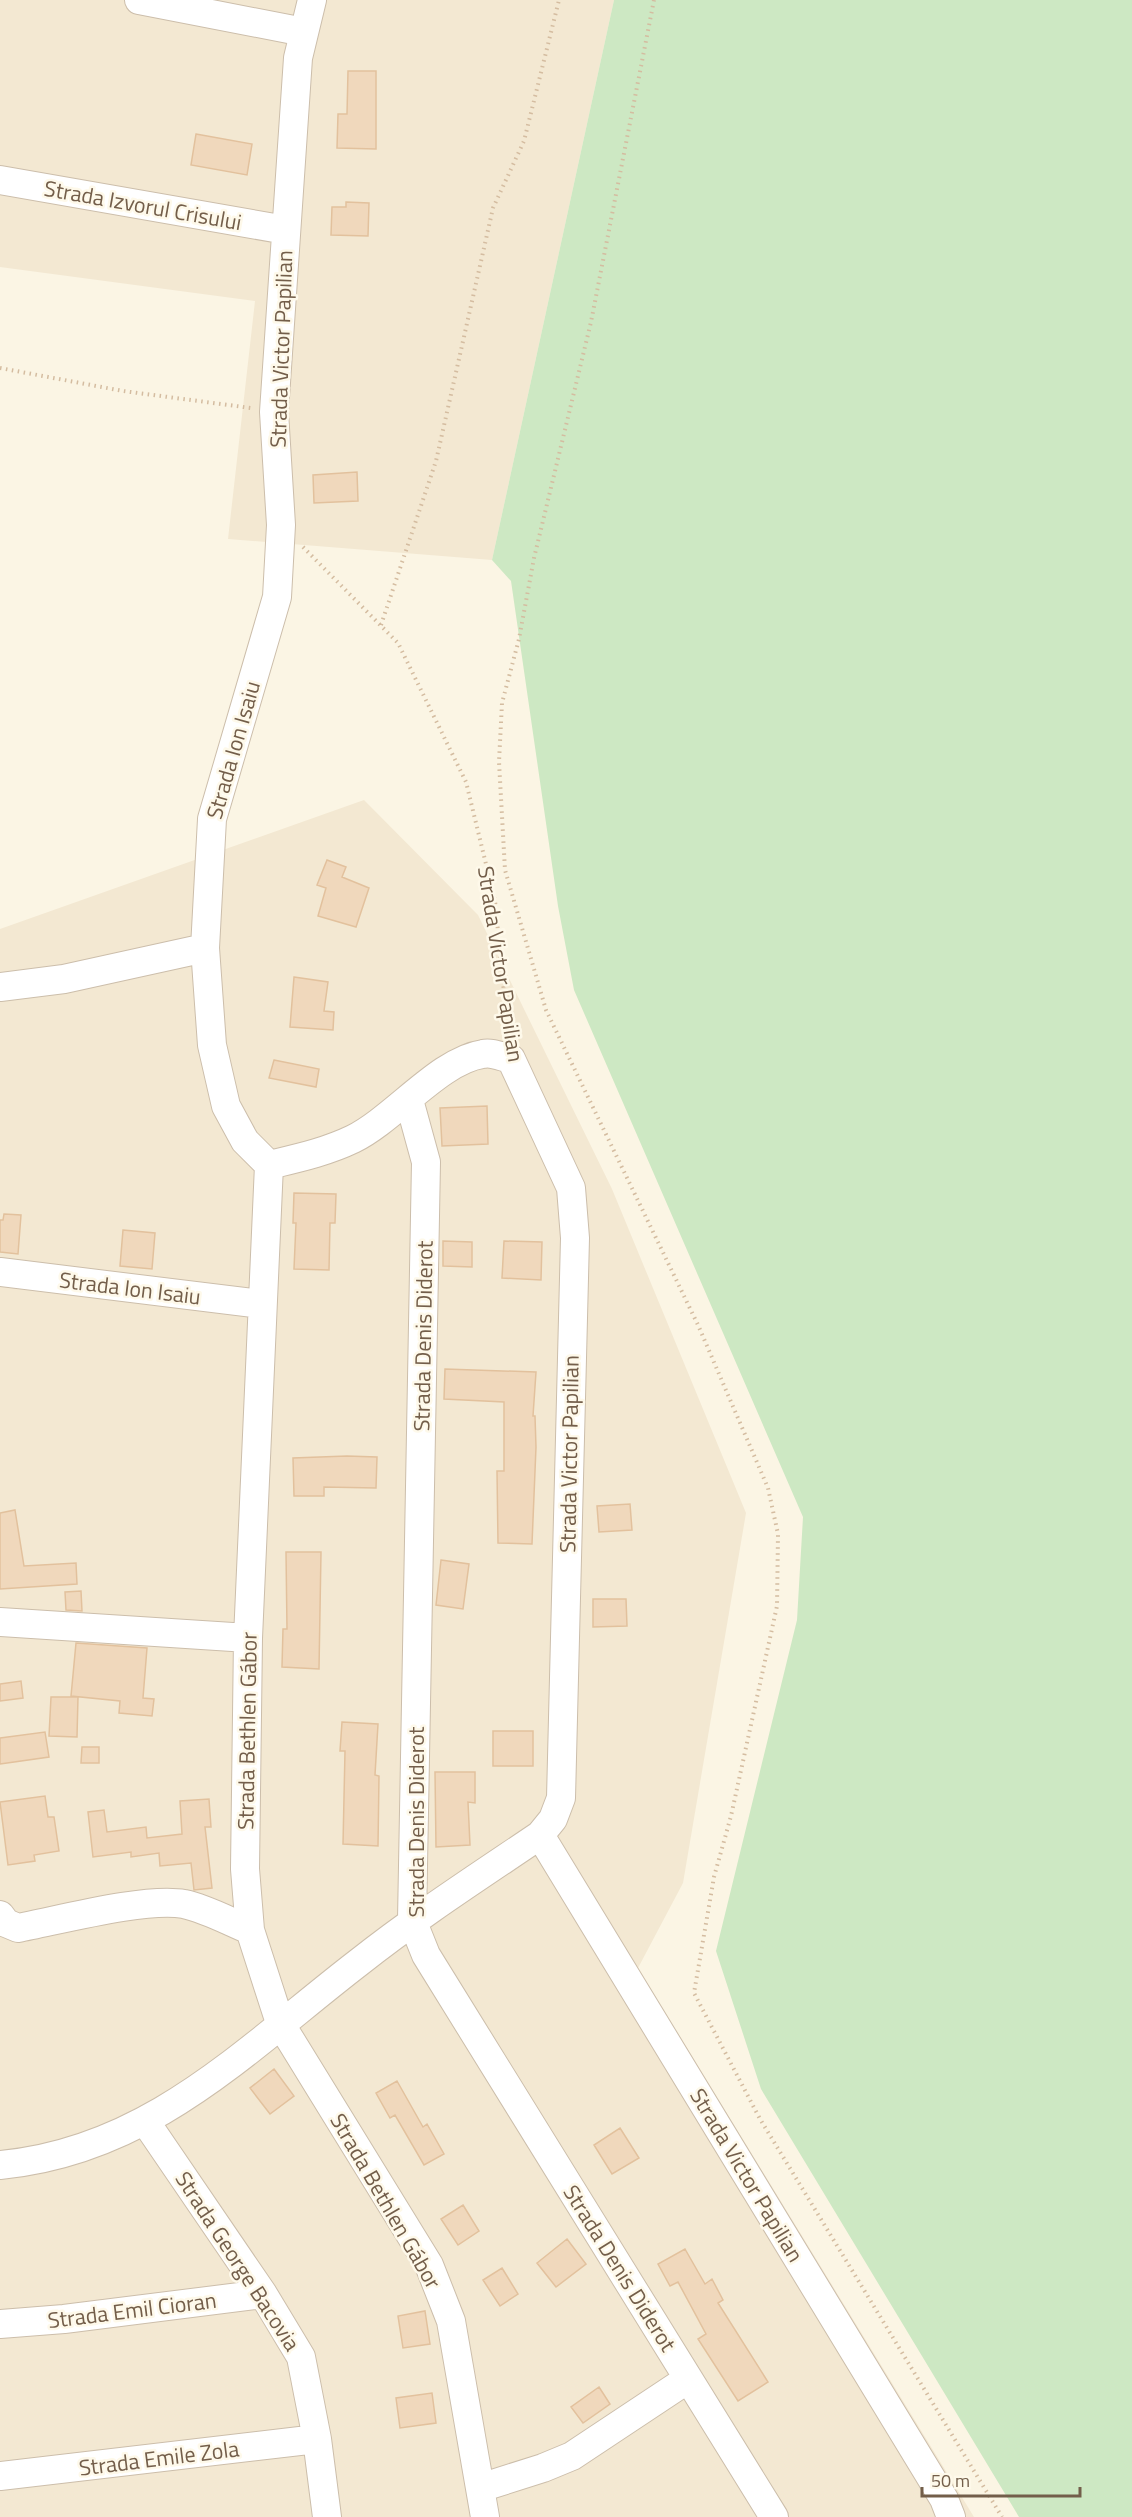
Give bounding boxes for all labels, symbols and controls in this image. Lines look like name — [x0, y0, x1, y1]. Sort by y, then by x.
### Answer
street label: Strada Izvorul Crisului — [42, 171, 244, 239]
street label: Strada Victor Papilian — [261, 250, 301, 448]
street label: Strada Ion Isaiu — [197, 677, 269, 823]
street label: Strada Victor Papilian — [469, 864, 533, 1064]
street label: Strada Denis Diderot — [404, 1240, 442, 1432]
street label: Strada Ion Isaiu — [57, 1262, 203, 1314]
street label: Strada Victor Papilian — [550, 1355, 588, 1553]
street label: Strada Bethlen Gábor — [228, 1631, 266, 1830]
street label: Strada Denis Diderot — [399, 1726, 433, 1917]
street label: Strada Victor Papilian — [682, 2082, 812, 2268]
street label: Strada Bethlen Gábor — [322, 2107, 450, 2296]
street label: Strada George Bacovia — [167, 2164, 309, 2358]
street label: Strada Denis Diderot — [555, 2178, 685, 2358]
street label: Strada Emil Cioran — [46, 2283, 218, 2337]
street label: Strada Emile Zola — [77, 2431, 241, 2485]
scale bar — [922, 2460, 1080, 2498]
text: 50 m — [931, 2467, 970, 2494]

